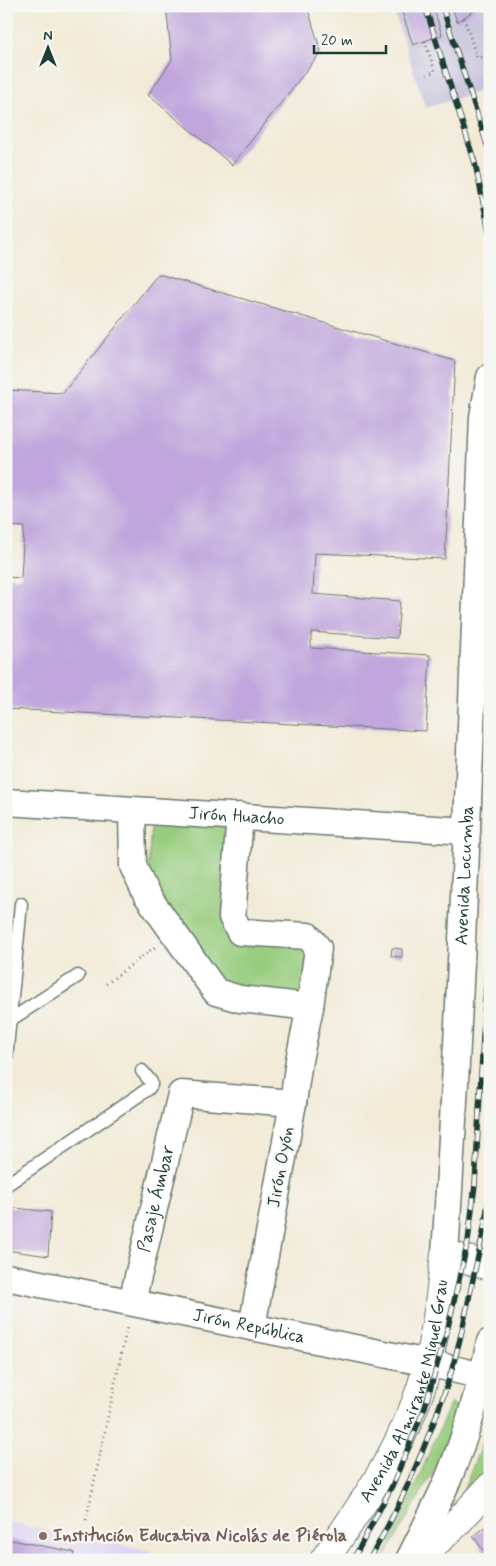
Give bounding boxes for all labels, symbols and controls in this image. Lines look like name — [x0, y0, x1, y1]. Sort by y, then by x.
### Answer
north arrow — [22, 22, 72, 72]
scale bar — [314, 22, 386, 54]
text: N — [43, 27, 53, 45]
text: 20 m — [321, 31, 353, 51]
street label: Jirón Huacho — [188, 802, 285, 832]
street label: Avenida Locumba — [450, 805, 480, 946]
street label: Jirón Oyón — [262, 1125, 300, 1209]
street label: Pasaje Ámbar — [132, 1142, 181, 1255]
street label: Avenida Almirante Miguel Grau — [354, 1278, 454, 1507]
street label: Jirón República — [191, 1303, 307, 1350]
place label: Institución Educativa Nicolás de Piérola — [53, 1524, 347, 1548]
marker: Institución Educativa Nicolás de Piérola — [37, 1530, 49, 1542]

